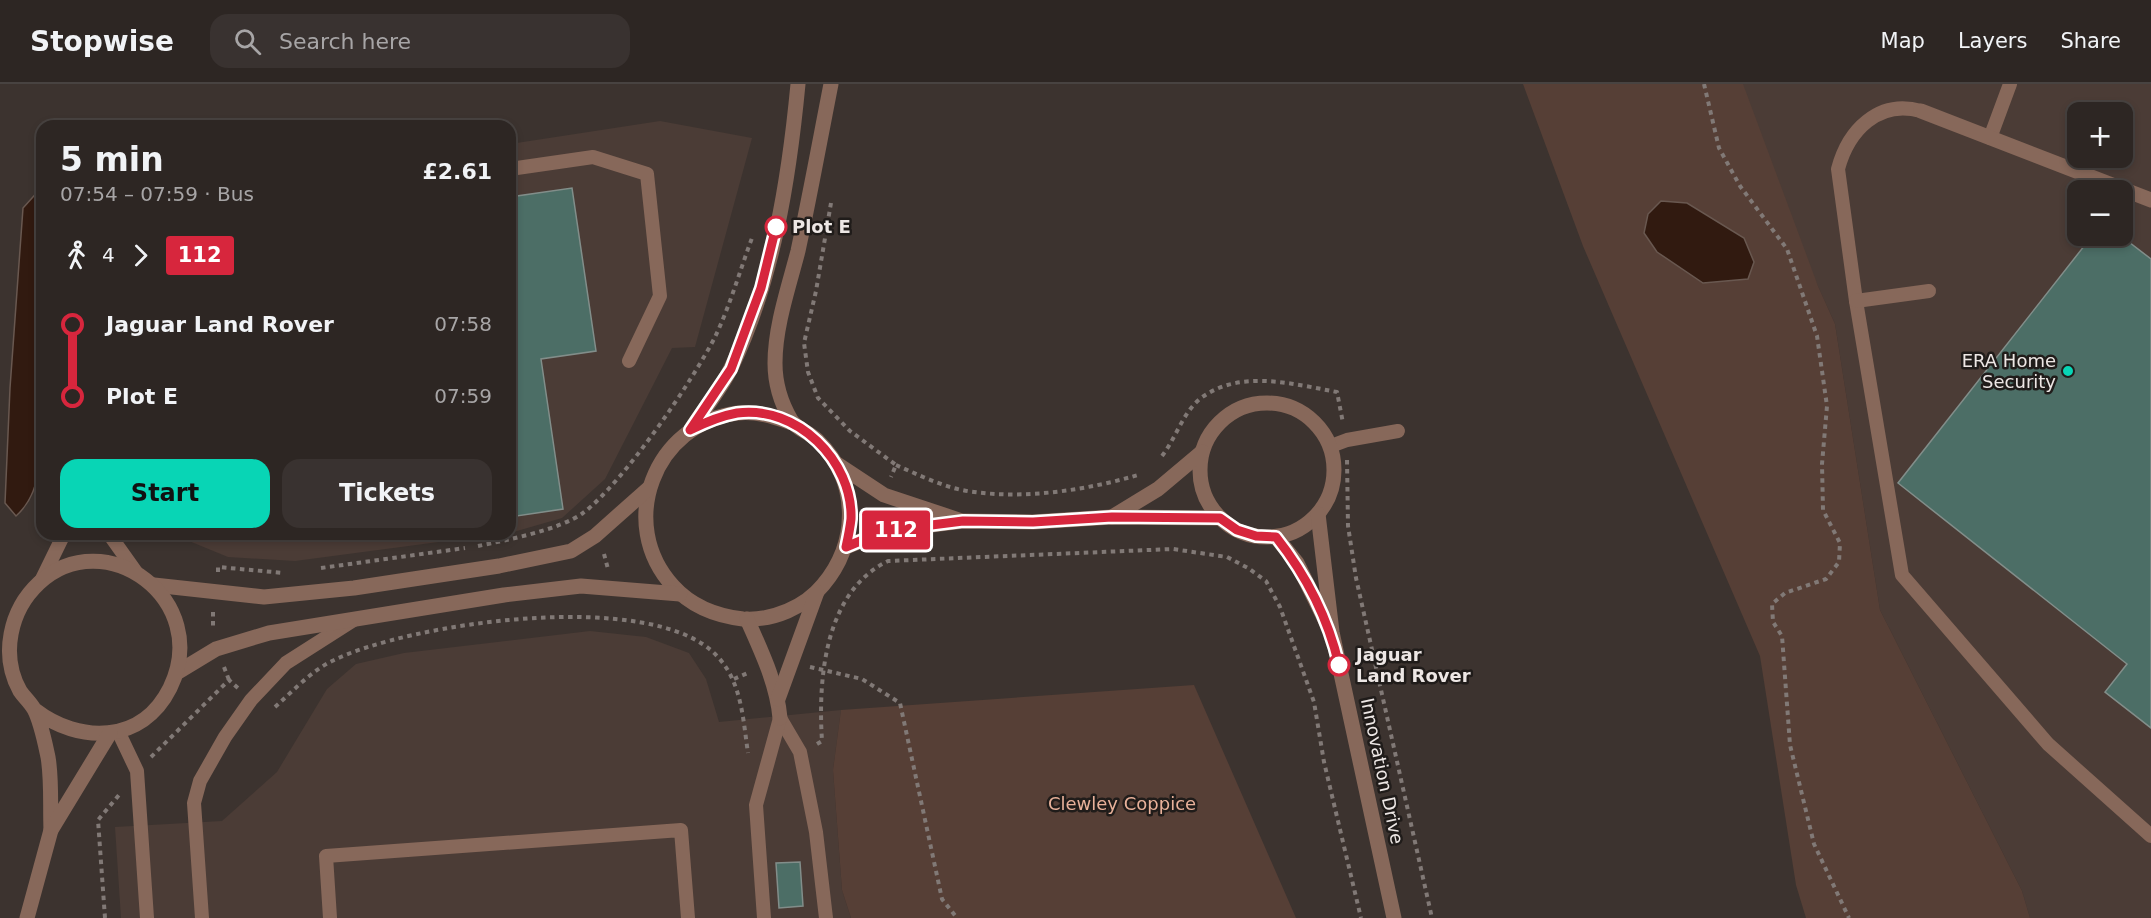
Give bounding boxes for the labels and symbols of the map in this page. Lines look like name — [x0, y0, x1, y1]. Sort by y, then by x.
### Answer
marker: Plot E — [765, 216, 787, 238]
place label: Plot E — [792, 216, 851, 237]
place label: ERA Home Security — [1962, 350, 2056, 392]
marker: ERA Home Security — [2061, 364, 2075, 378]
line badge: 112 — [862, 510, 930, 550]
place label: Jaguar Land Rover — [1354, 644, 1471, 686]
marker: Jaguar Land Rover — [1328, 654, 1350, 676]
street label: Innovation Drive — [1357, 696, 1408, 846]
park label: Clewley Coppice — [1048, 793, 1196, 814]

